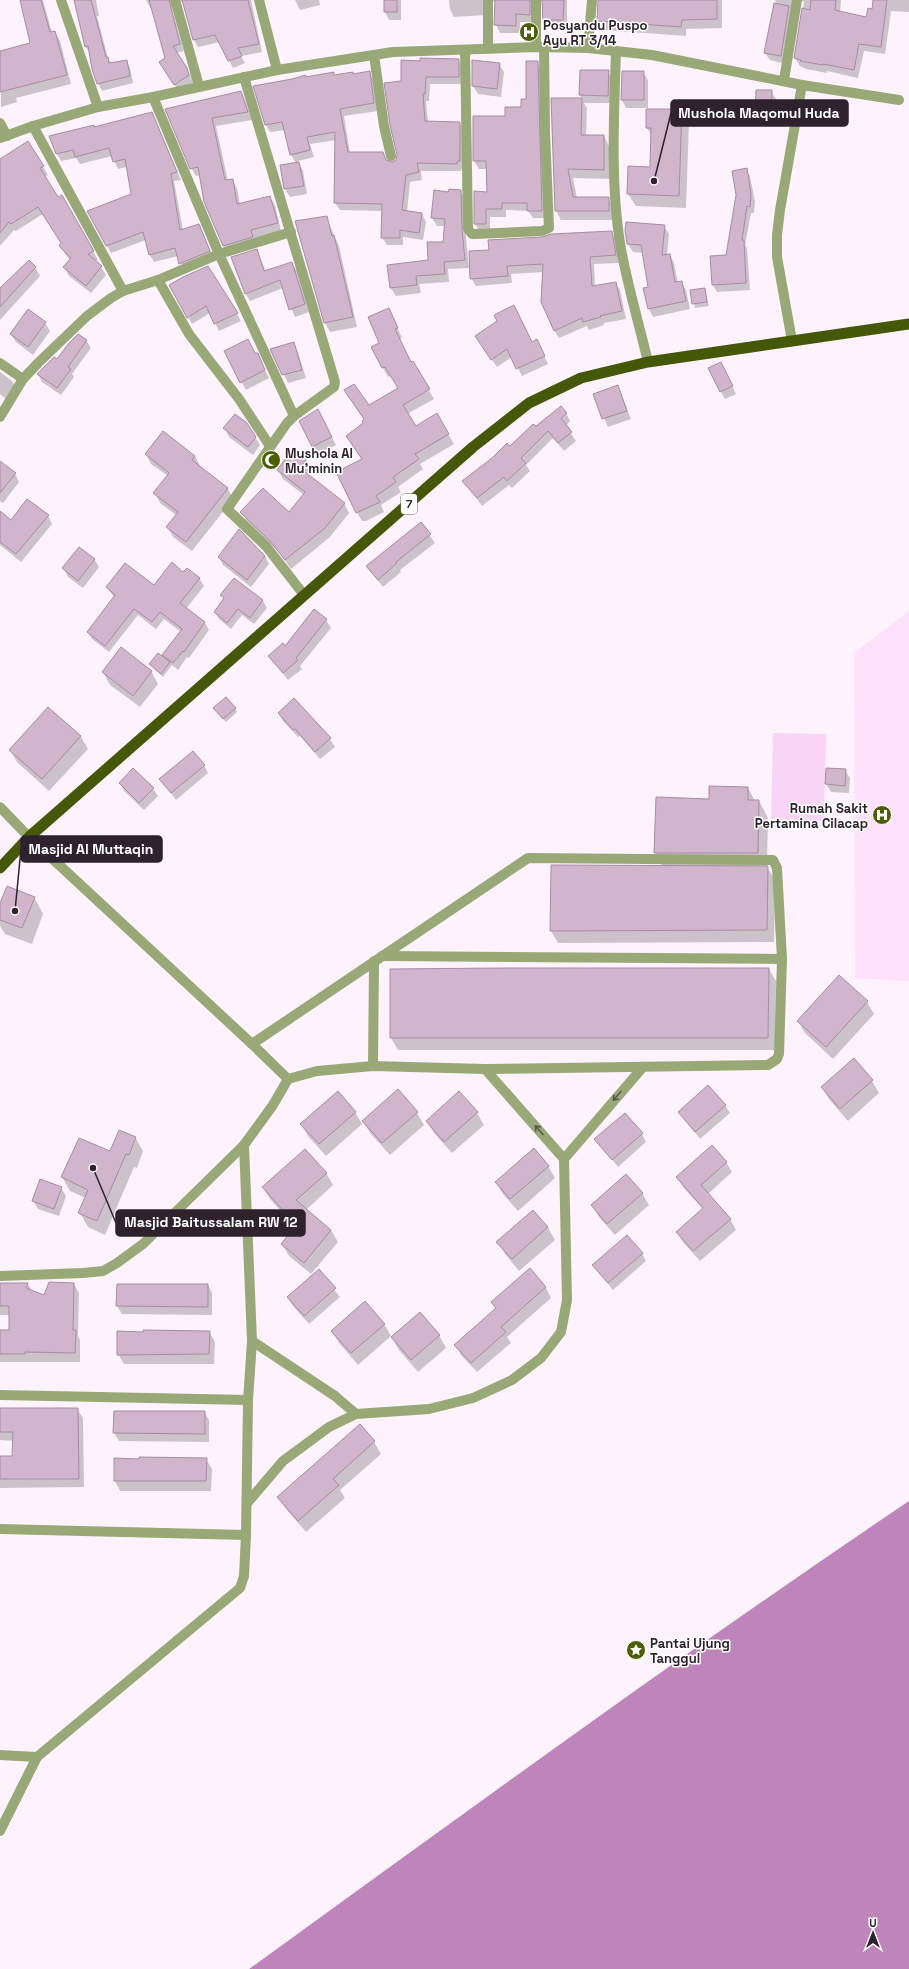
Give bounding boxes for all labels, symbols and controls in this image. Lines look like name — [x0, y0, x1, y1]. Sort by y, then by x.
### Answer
place label: Posyandu Puspo Ayu RT 3/14 — [543, 17, 648, 49]
hospital icon: Posyandu Puspo Ayu RT 3/14 — [518, 21, 540, 43]
callout: Mushola Maqomul Huda — [671, 100, 848, 126]
text: Mushola Maqomul Huda — [678, 104, 840, 122]
place label: Mushola Al Mu'minin — [285, 445, 353, 477]
mosque icon: Mushola Al Mu'minin — [260, 449, 282, 471]
road number: 7 — [401, 494, 417, 514]
place label: Rumah Sakit Pertamina Cilacap — [755, 800, 868, 832]
hospital icon: Rumah Sakit Pertamina Cilacap — [871, 804, 893, 826]
callout: Masjid Al Muttaqin — [21, 836, 162, 862]
text: Masjid Al Muttaqin — [29, 840, 153, 858]
one-way arrow — [613, 1091, 622, 1102]
one-way arrow — [534, 1125, 543, 1135]
callout: Masjid Baitussalam RW 12 — [116, 1210, 305, 1236]
text: Masjid Baitussalam RW 12 — [124, 1213, 298, 1231]
place label: Pantai Ujung Tanggul — [650, 1635, 730, 1667]
place icon: Pantai Ujung Tanggul — [625, 1639, 647, 1661]
north arrow — [853, 1913, 893, 1953]
text: U — [869, 1916, 877, 1930]

